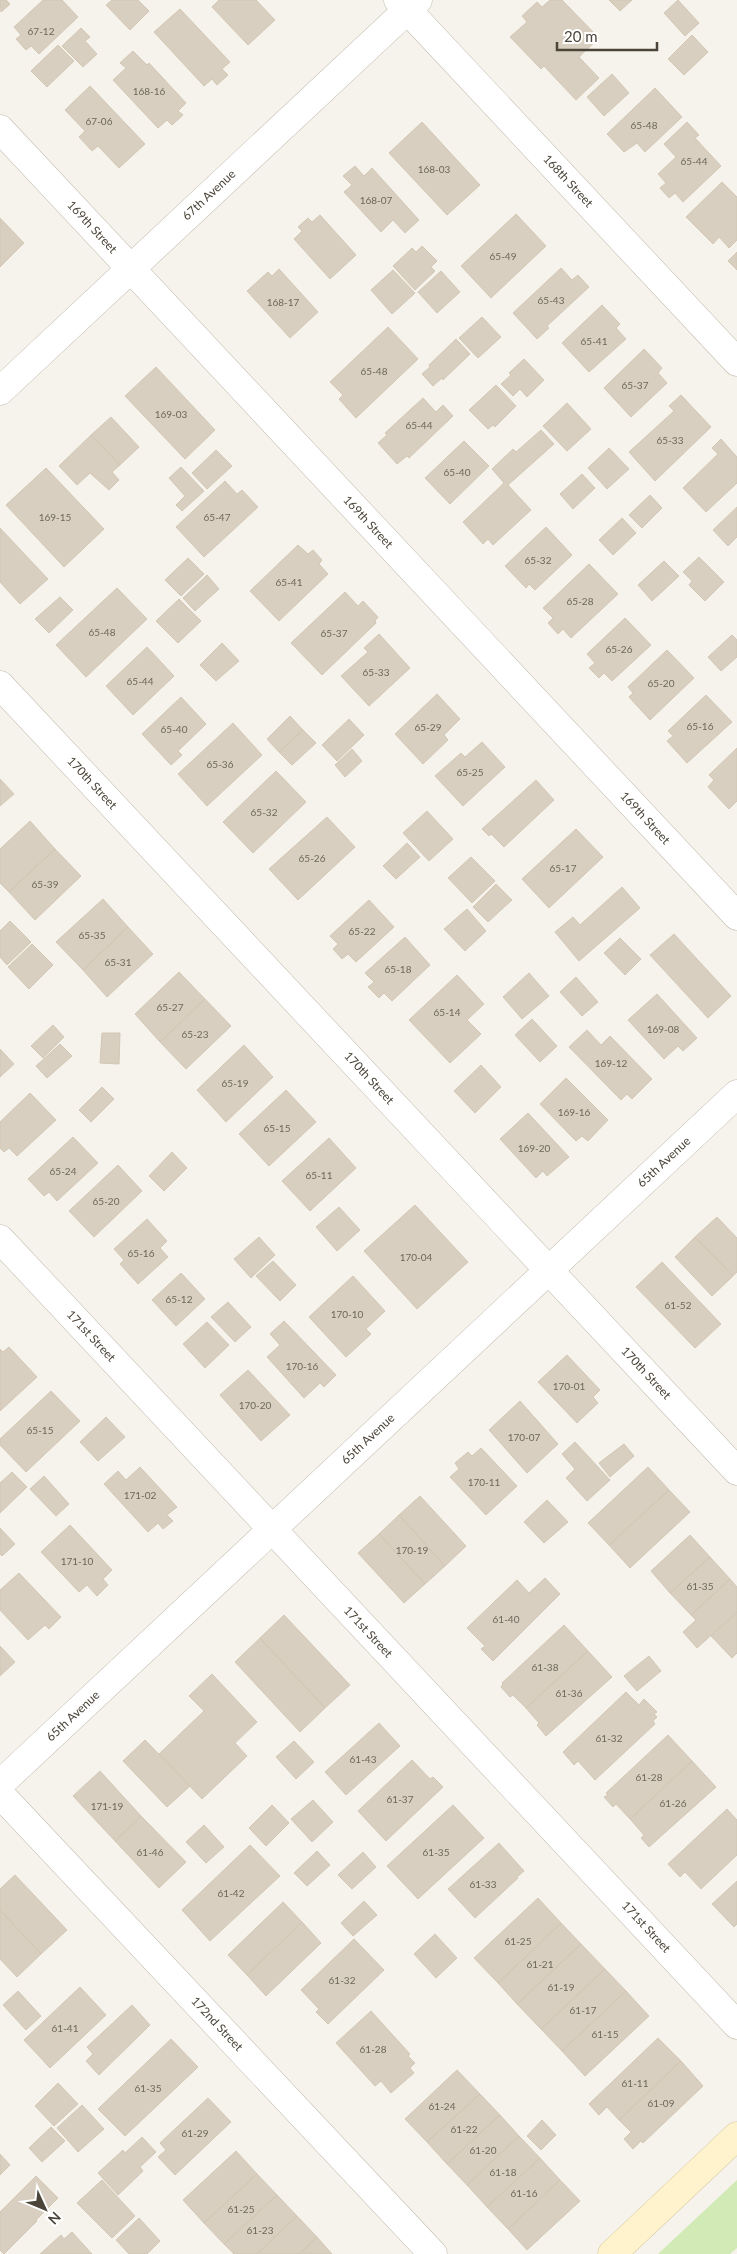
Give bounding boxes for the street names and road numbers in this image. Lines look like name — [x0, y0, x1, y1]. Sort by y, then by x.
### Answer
street label: 168th Street — [540, 151, 597, 211]
street label: 67th Avenue — [179, 166, 238, 223]
street label: 169th Street — [64, 197, 121, 257]
street label: 169th Street — [340, 492, 397, 552]
street label: 170th Street — [64, 753, 121, 813]
street label: 169th Street — [617, 788, 674, 848]
street label: 170th Street — [341, 1048, 398, 1108]
street label: 65th Avenue — [634, 1133, 693, 1190]
street label: 171st Street — [64, 1307, 120, 1365]
street label: 170th Street — [618, 1343, 675, 1403]
street label: 65th Avenue — [338, 1410, 397, 1467]
street label: 171st Street — [341, 1603, 397, 1661]
street label: 65th Avenue — [43, 1687, 102, 1744]
street label: 171st Street — [619, 1898, 675, 1956]
street label: 172nd Street — [188, 1993, 247, 2055]

